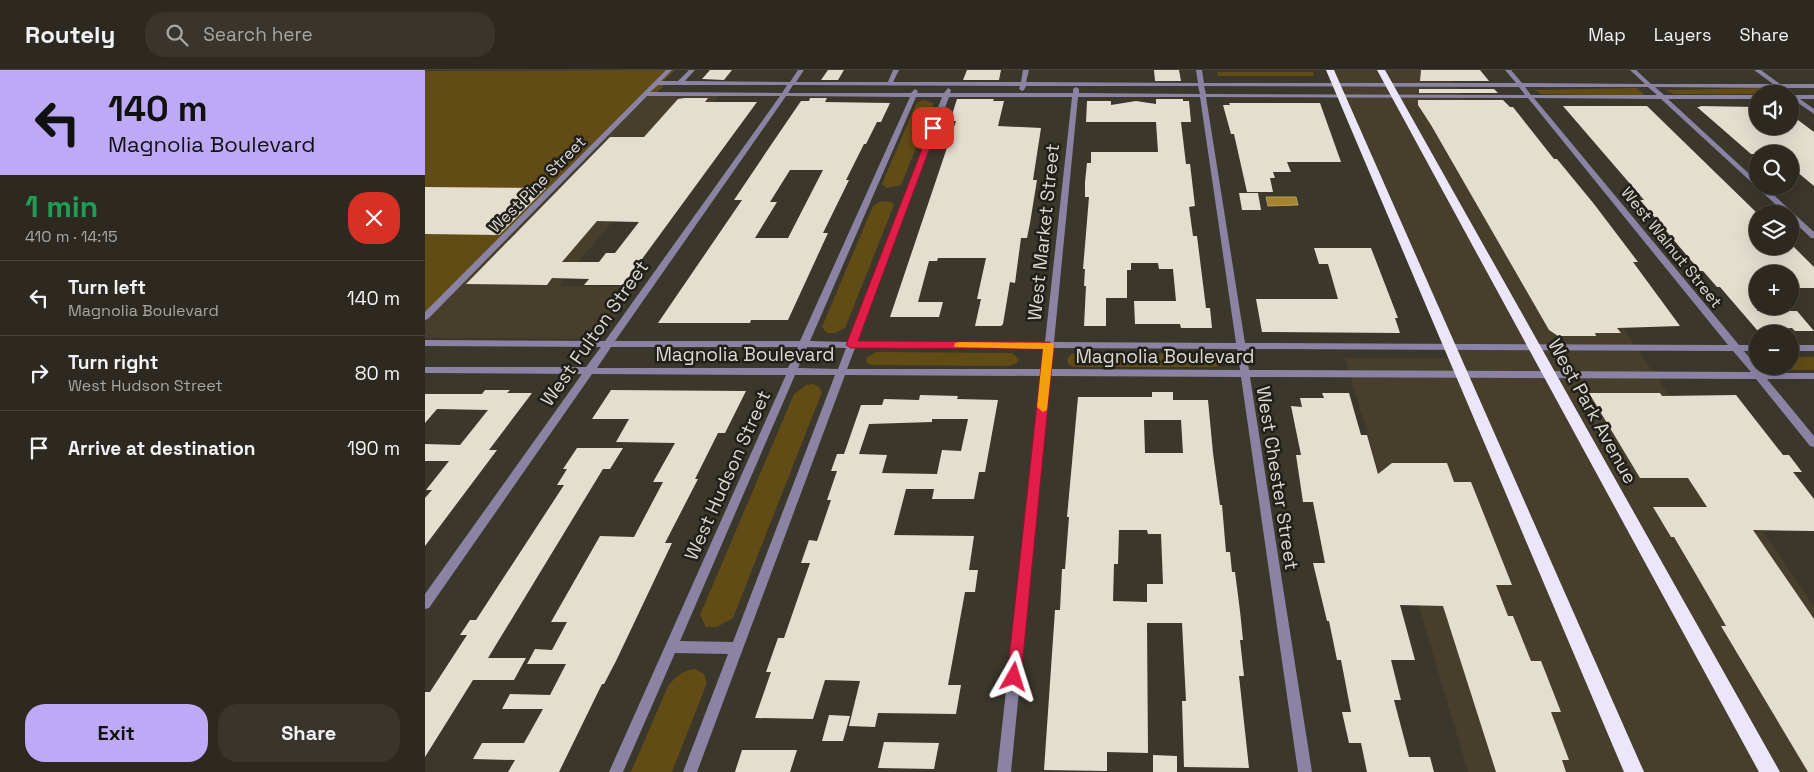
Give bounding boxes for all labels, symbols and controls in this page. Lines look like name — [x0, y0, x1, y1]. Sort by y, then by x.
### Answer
search box — [145, 12, 495, 57]
text: Routely — [25, 19, 115, 50]
icon: search — [163, 21, 191, 49]
text: Search here — [203, 22, 313, 47]
text: Map — [1588, 23, 1626, 46]
text: Layers — [1654, 23, 1711, 46]
text: Share — [1739, 23, 1789, 46]
map controls — [1749, 85, 1799, 375]
button: sound — [1749, 85, 1799, 135]
text: 140 m — [108, 87, 208, 131]
icon: left — [25, 90, 90, 155]
pin — [912, 107, 954, 149]
icon: arrive — [919, 114, 947, 142]
text: Magnolia Boulevard — [108, 130, 315, 158]
street label: West Pine Street — [484, 131, 590, 237]
street label: West Market Street — [1022, 142, 1065, 322]
button: search — [1749, 145, 1799, 195]
street label: West Walnut Street — [1616, 183, 1727, 312]
text: 1 min — [25, 187, 98, 226]
button: close — [348, 192, 400, 244]
button: layers — [1749, 205, 1799, 255]
text: 410 m · 14:15 — [25, 226, 118, 247]
street label: West Fulton Street — [535, 256, 654, 411]
button: + — [1749, 265, 1799, 315]
text: Turn left — [68, 275, 146, 300]
icon: left — [25, 284, 53, 312]
text: 140 m — [347, 286, 400, 311]
text: Magnolia Boulevard — [68, 300, 219, 321]
button: − — [1749, 325, 1799, 375]
street label: West Park Avenue — [1542, 334, 1643, 488]
street label: Magnolia Boulevard — [655, 342, 835, 367]
street label: Magnolia Boulevard — [1075, 344, 1255, 369]
text: Turn right — [68, 350, 158, 375]
icon: right — [25, 359, 53, 387]
text: 80 m — [355, 361, 400, 386]
text: West Hudson Street — [68, 375, 223, 396]
street label: West Chester Street — [1251, 384, 1304, 572]
street label: West Hudson Street — [679, 386, 776, 564]
icon: arrive — [25, 434, 53, 462]
text: Arrive at destination — [68, 436, 256, 461]
text: 190 m — [347, 436, 400, 461]
position arrow — [987, 650, 1039, 702]
button: Exit — [25, 704, 208, 762]
button: Share — [218, 704, 400, 762]

